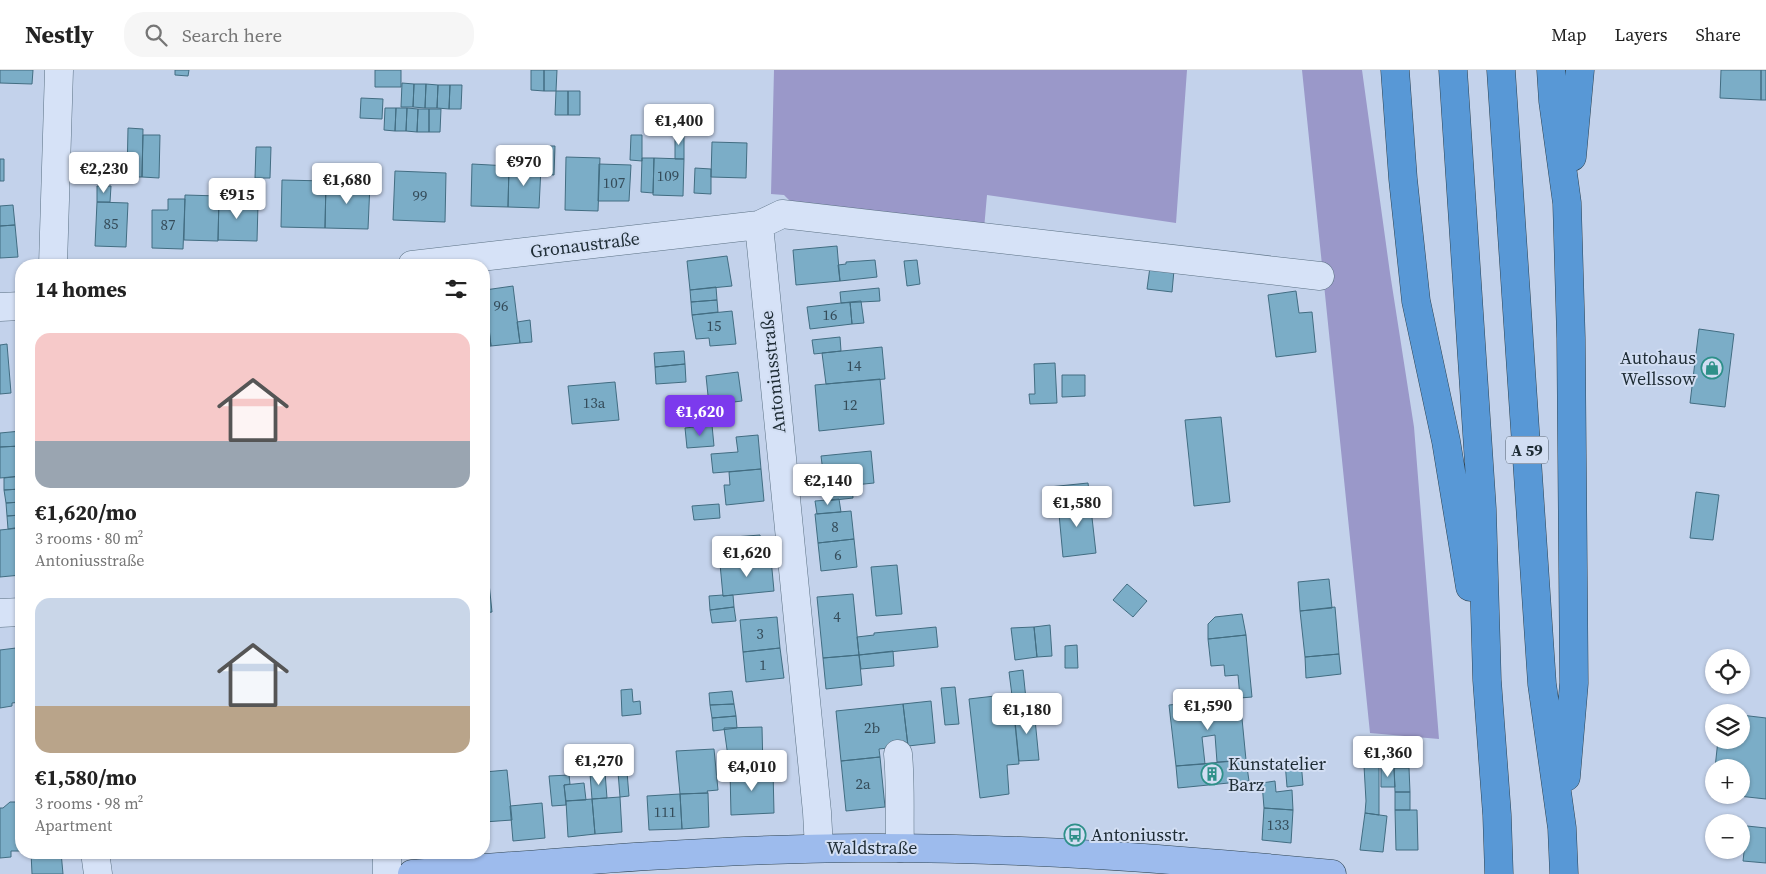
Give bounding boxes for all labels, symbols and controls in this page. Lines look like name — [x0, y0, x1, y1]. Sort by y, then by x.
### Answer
search box — [124, 12, 474, 57]
text: Nestly — [25, 18, 94, 51]
icon: search — [142, 21, 170, 49]
text: Search here — [182, 22, 282, 48]
text: Map — [1551, 22, 1586, 47]
text: Layers — [1614, 22, 1667, 47]
text: Share — [1695, 22, 1741, 47]
pin: €1,400 — [638, 104, 720, 146]
text: €1,400 — [655, 109, 703, 131]
pin: €970 — [494, 144, 554, 187]
text: €970 — [507, 150, 541, 172]
pin: €2,230 — [63, 152, 145, 194]
text: €2,230 — [80, 157, 128, 179]
pin: €1,680 — [306, 162, 388, 205]
house number: 109 — [657, 165, 679, 186]
text: €1,680 — [323, 168, 371, 190]
house number: 107 — [603, 172, 625, 193]
pin: €915 — [207, 178, 267, 220]
text: €915 — [220, 183, 254, 205]
house number: 99 — [412, 185, 428, 206]
house number: 85 — [103, 213, 119, 234]
house number: 87 — [160, 214, 176, 235]
street label: Gronaustraße — [529, 225, 641, 264]
text: 14 homes — [35, 275, 127, 304]
icon: filters — [442, 275, 470, 303]
house number: 96 — [493, 295, 509, 316]
house number: 16 — [822, 304, 838, 325]
street label: Antoniusstraße — [754, 310, 791, 435]
house number: 15 — [706, 315, 722, 336]
place label: Autohaus Wellssow — [1620, 345, 1696, 391]
house number: 14 — [846, 355, 862, 376]
shop icon: Autohaus Wellssow — [1700, 356, 1724, 380]
icon: home — [208, 365, 298, 455]
house number: 13a — [583, 392, 606, 413]
pin: €1,620 — [659, 394, 741, 437]
house number: 12 — [842, 394, 858, 415]
text: €1,620 — [676, 400, 724, 422]
road number: A 59 — [1506, 436, 1548, 464]
pin: €2,140 — [787, 464, 869, 506]
text: €2,140 — [804, 469, 852, 491]
pin: €1,580 — [1036, 486, 1118, 528]
text: €1,580 — [1053, 491, 1101, 513]
text: €1,620/mo — [35, 498, 137, 527]
house number: 8 — [831, 516, 839, 537]
text: 3 rooms · 80 m² — [35, 527, 143, 549]
pin: €1,620 — [706, 536, 788, 578]
text: €1,620 — [723, 541, 771, 563]
house number: 6 — [834, 544, 842, 565]
text: Antoniusstraße — [35, 549, 144, 571]
house number: 4 — [833, 606, 841, 627]
house number: 3 — [756, 623, 764, 644]
icon: home — [208, 630, 298, 720]
map controls — [1705, 649, 1750, 859]
button: locate — [1705, 649, 1750, 694]
house number: 1 — [759, 654, 767, 675]
pin: €1,590 — [1167, 688, 1249, 731]
pin: €1,180 — [986, 692, 1068, 735]
text: €1,590 — [1184, 694, 1232, 716]
text: €1,180 — [1003, 698, 1051, 720]
button: layers — [1705, 704, 1750, 749]
house number: 2b — [864, 717, 880, 738]
pin: €1,360 — [1347, 736, 1429, 778]
text: €1,360 — [1364, 741, 1412, 763]
pin: €1,270 — [558, 744, 640, 786]
text: €1,270 — [575, 749, 623, 771]
pin: €4,010 — [711, 750, 793, 792]
place label: Kunstatelier Barz — [1228, 751, 1327, 797]
text: €4,010 — [728, 755, 776, 777]
button: + — [1705, 759, 1750, 804]
building icon: Kunstatelier Barz — [1200, 762, 1224, 786]
text: €1,580/mo — [35, 763, 137, 792]
house number: 2a — [855, 773, 871, 794]
text: 3 rooms · 98 m² — [35, 792, 143, 814]
house number: 111 — [654, 801, 676, 822]
text: Apartment — [35, 814, 112, 836]
house number: 133 — [1267, 814, 1289, 835]
button: − — [1705, 814, 1750, 859]
place label: Antoniusstr. — [1091, 822, 1189, 847]
bus stop icon: Antoniusstr. — [1063, 823, 1087, 847]
street label: Waldstraße — [827, 835, 917, 860]

